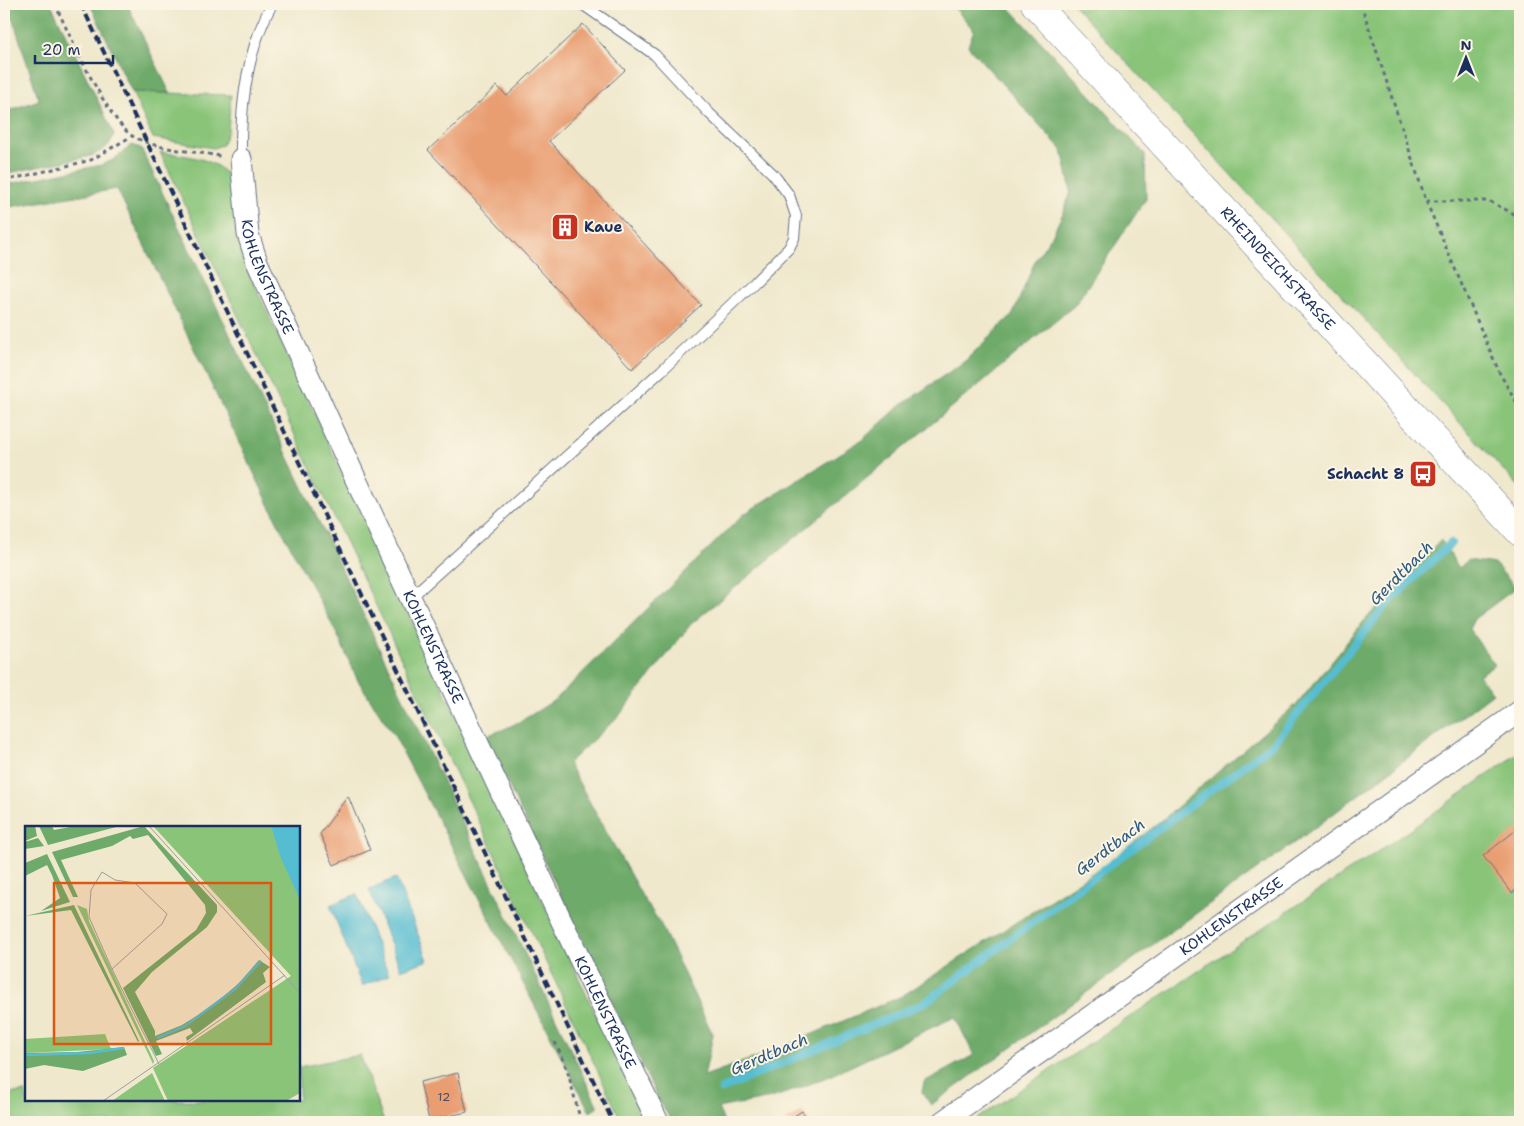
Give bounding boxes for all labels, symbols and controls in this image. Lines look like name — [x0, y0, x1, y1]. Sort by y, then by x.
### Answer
scale bar — [35, 32, 112, 64]
north arrow — [1442, 32, 1492, 82]
text: N — [1460, 36, 1472, 54]
text: 20 m — [42, 40, 81, 60]
street label: RHEINDEICHSTRASSE — [1216, 202, 1340, 335]
building icon: Kaue — [550, 212, 580, 242]
place label: Kaue — [584, 217, 622, 237]
street label: KOHLENSTRASSE — [237, 218, 299, 338]
bus stop icon: Schacht 8 — [1408, 459, 1438, 489]
place label: Schacht 8 — [1327, 464, 1404, 484]
water label: Gerdtbach — [1364, 536, 1438, 610]
street label: KOHLENSTRASSE — [398, 587, 468, 707]
water label: Gerdtbach — [1071, 814, 1149, 880]
inset map — [25, 826, 300, 1101]
street label: KOHLENSTRASSE — [1176, 873, 1287, 960]
street label: KOHLENSTRASSE — [570, 953, 641, 1072]
water label: Gerdtbach — [727, 1028, 811, 1080]
house number: 12 — [438, 1089, 450, 1105]

